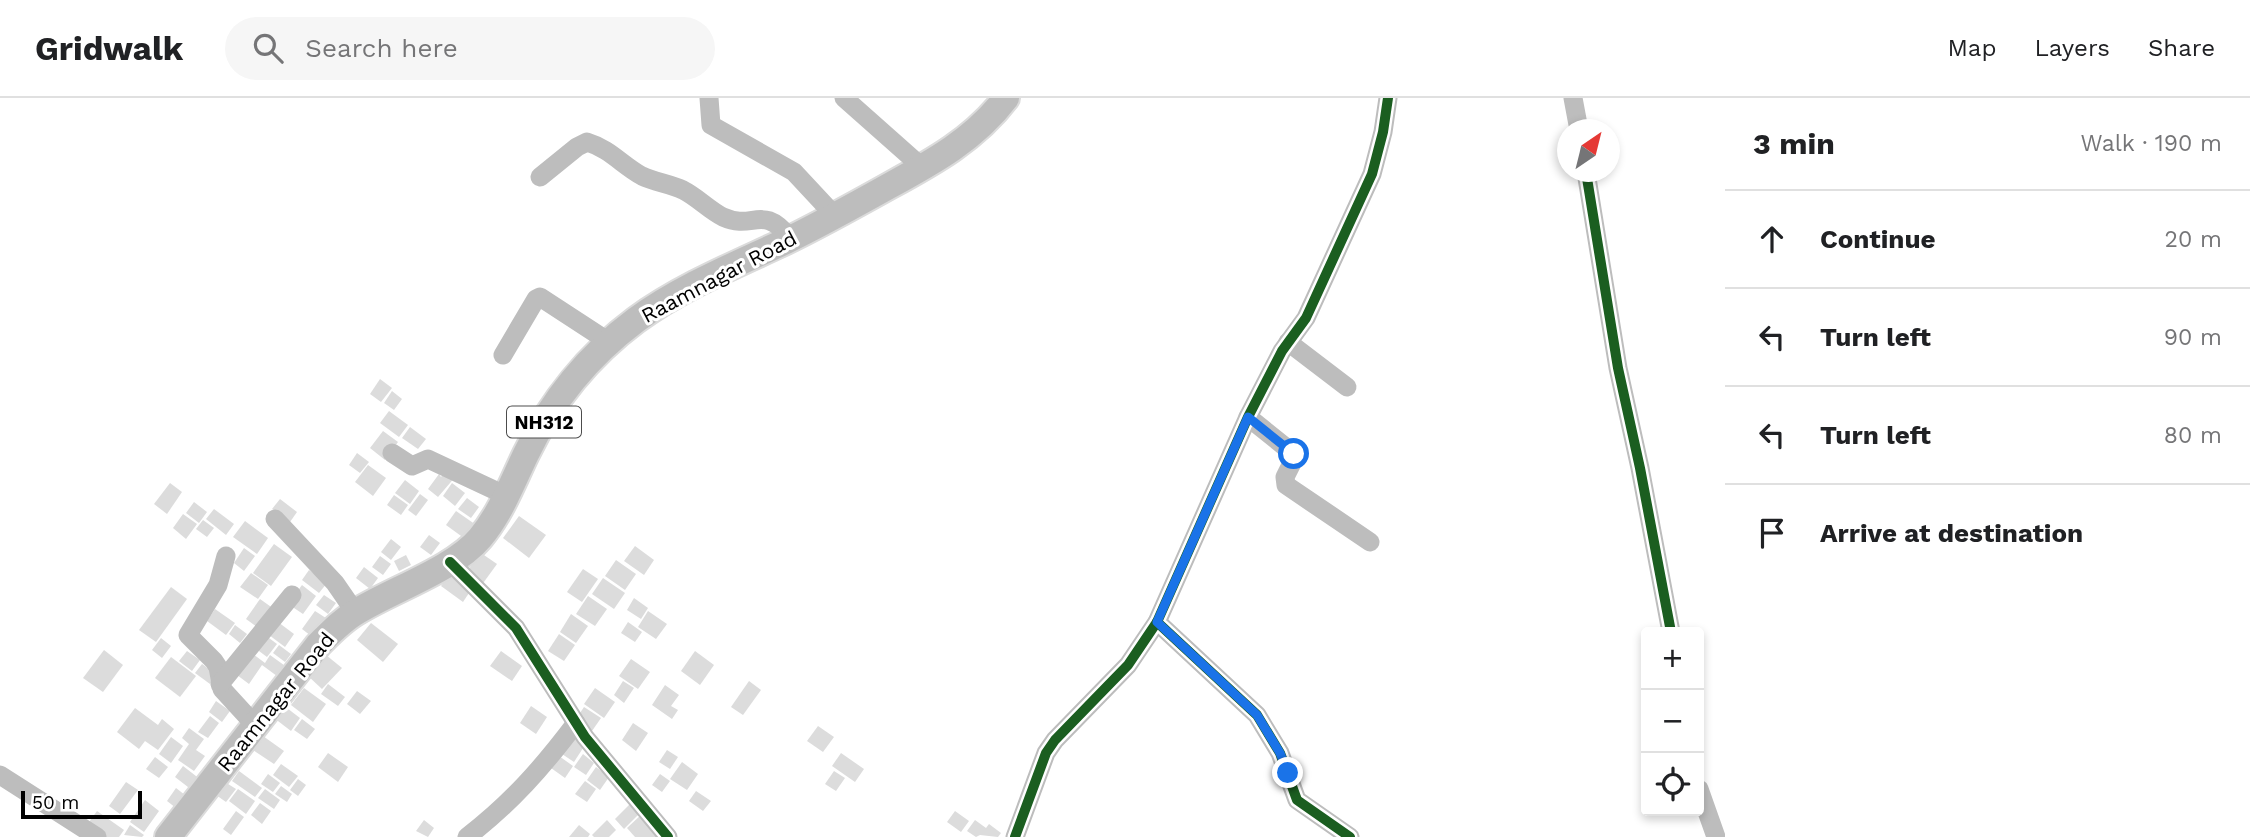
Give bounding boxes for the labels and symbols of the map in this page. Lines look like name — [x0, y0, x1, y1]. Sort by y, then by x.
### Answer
north arrow — [1557, 119, 1620, 182]
street label: Raamnagar Road — [637, 225, 801, 328]
road number: NH312 — [507, 406, 581, 438]
route start — [1278, 438, 1309, 469]
street label: Raamnagar Road — [212, 627, 340, 776]
route end — [1272, 757, 1303, 788]
scale bar — [21, 788, 142, 820]

